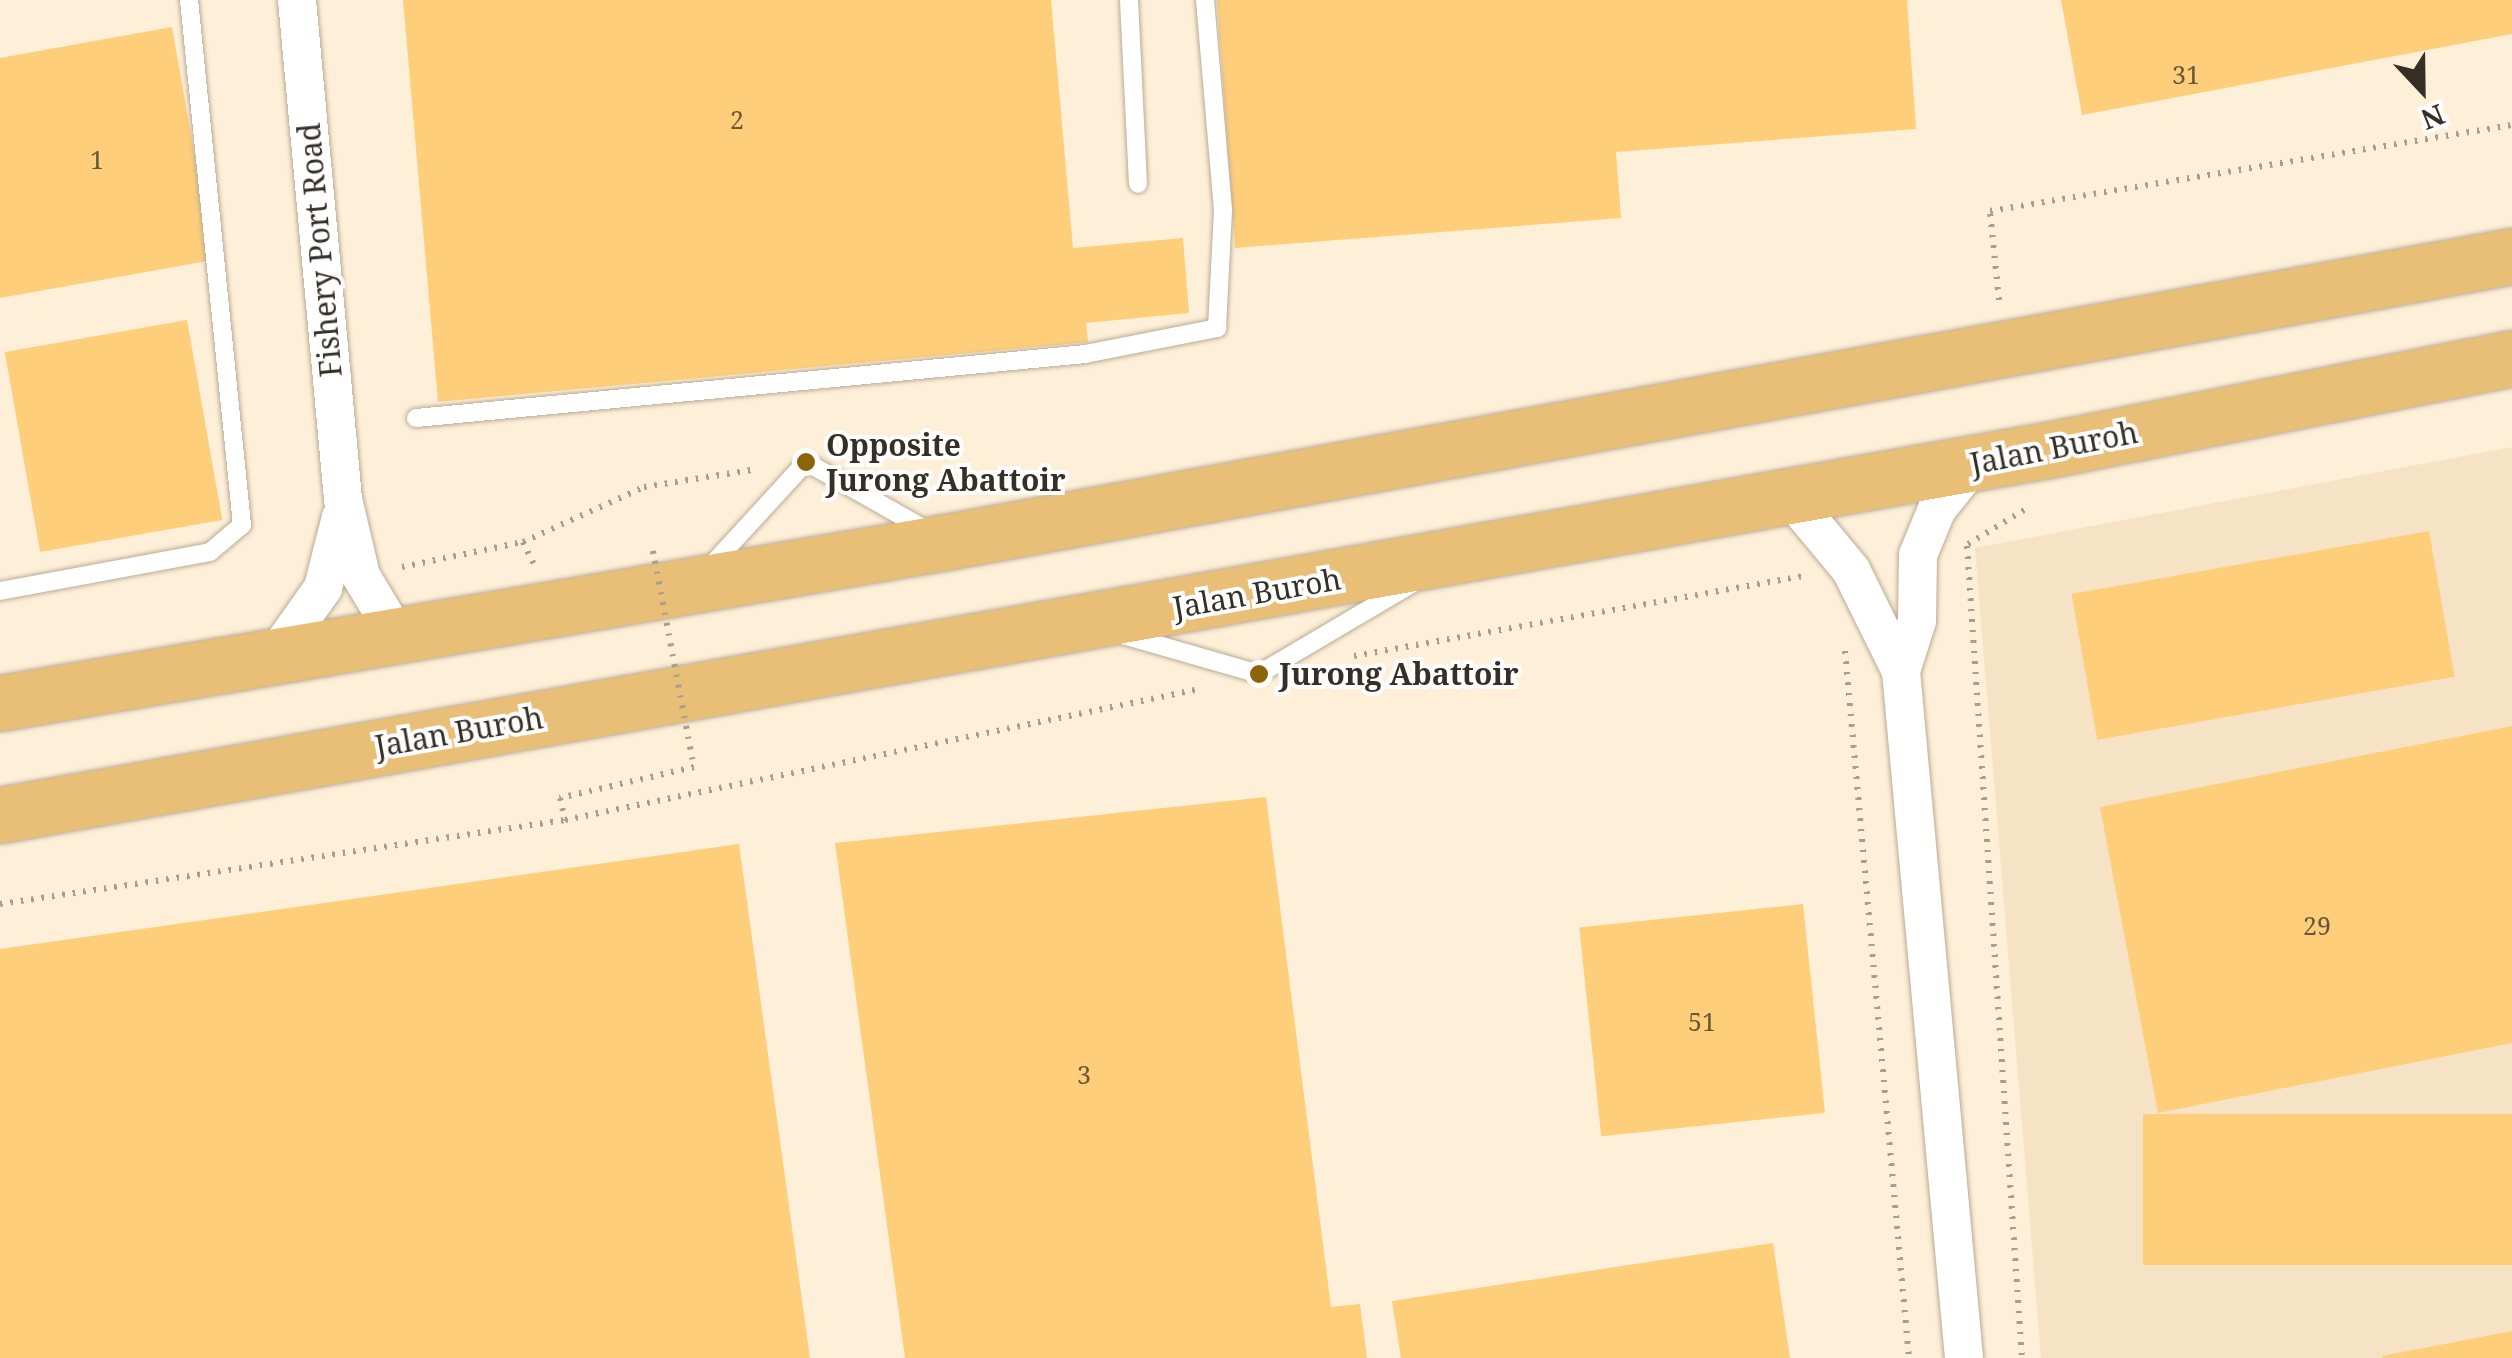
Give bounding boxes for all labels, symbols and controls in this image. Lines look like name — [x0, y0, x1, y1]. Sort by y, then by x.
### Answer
north arrow — [2372, 40, 2472, 140]
house number: 31 — [2172, 59, 2200, 89]
text: N — [2416, 96, 2451, 140]
house number: 2 — [730, 104, 744, 134]
street label: Fishery Port Road — [291, 121, 349, 379]
house number: 1 — [90, 144, 104, 174]
street label: Jalan Buroh — [1967, 414, 2141, 482]
place label: Opposite Jurong Abattoir — [826, 427, 1066, 498]
marker: Opposite Jurong Abattoir — [795, 451, 817, 473]
street label: Jalan Buroh — [1170, 561, 1344, 625]
place label: Jurong Abattoir — [1279, 656, 1519, 692]
marker: Jurong Abattoir — [1248, 663, 1270, 685]
street label: Jalan Buroh — [372, 700, 546, 764]
house number: 29 — [2303, 910, 2331, 940]
house number: 51 — [1688, 1006, 1716, 1036]
house number: 3 — [1077, 1059, 1091, 1089]

